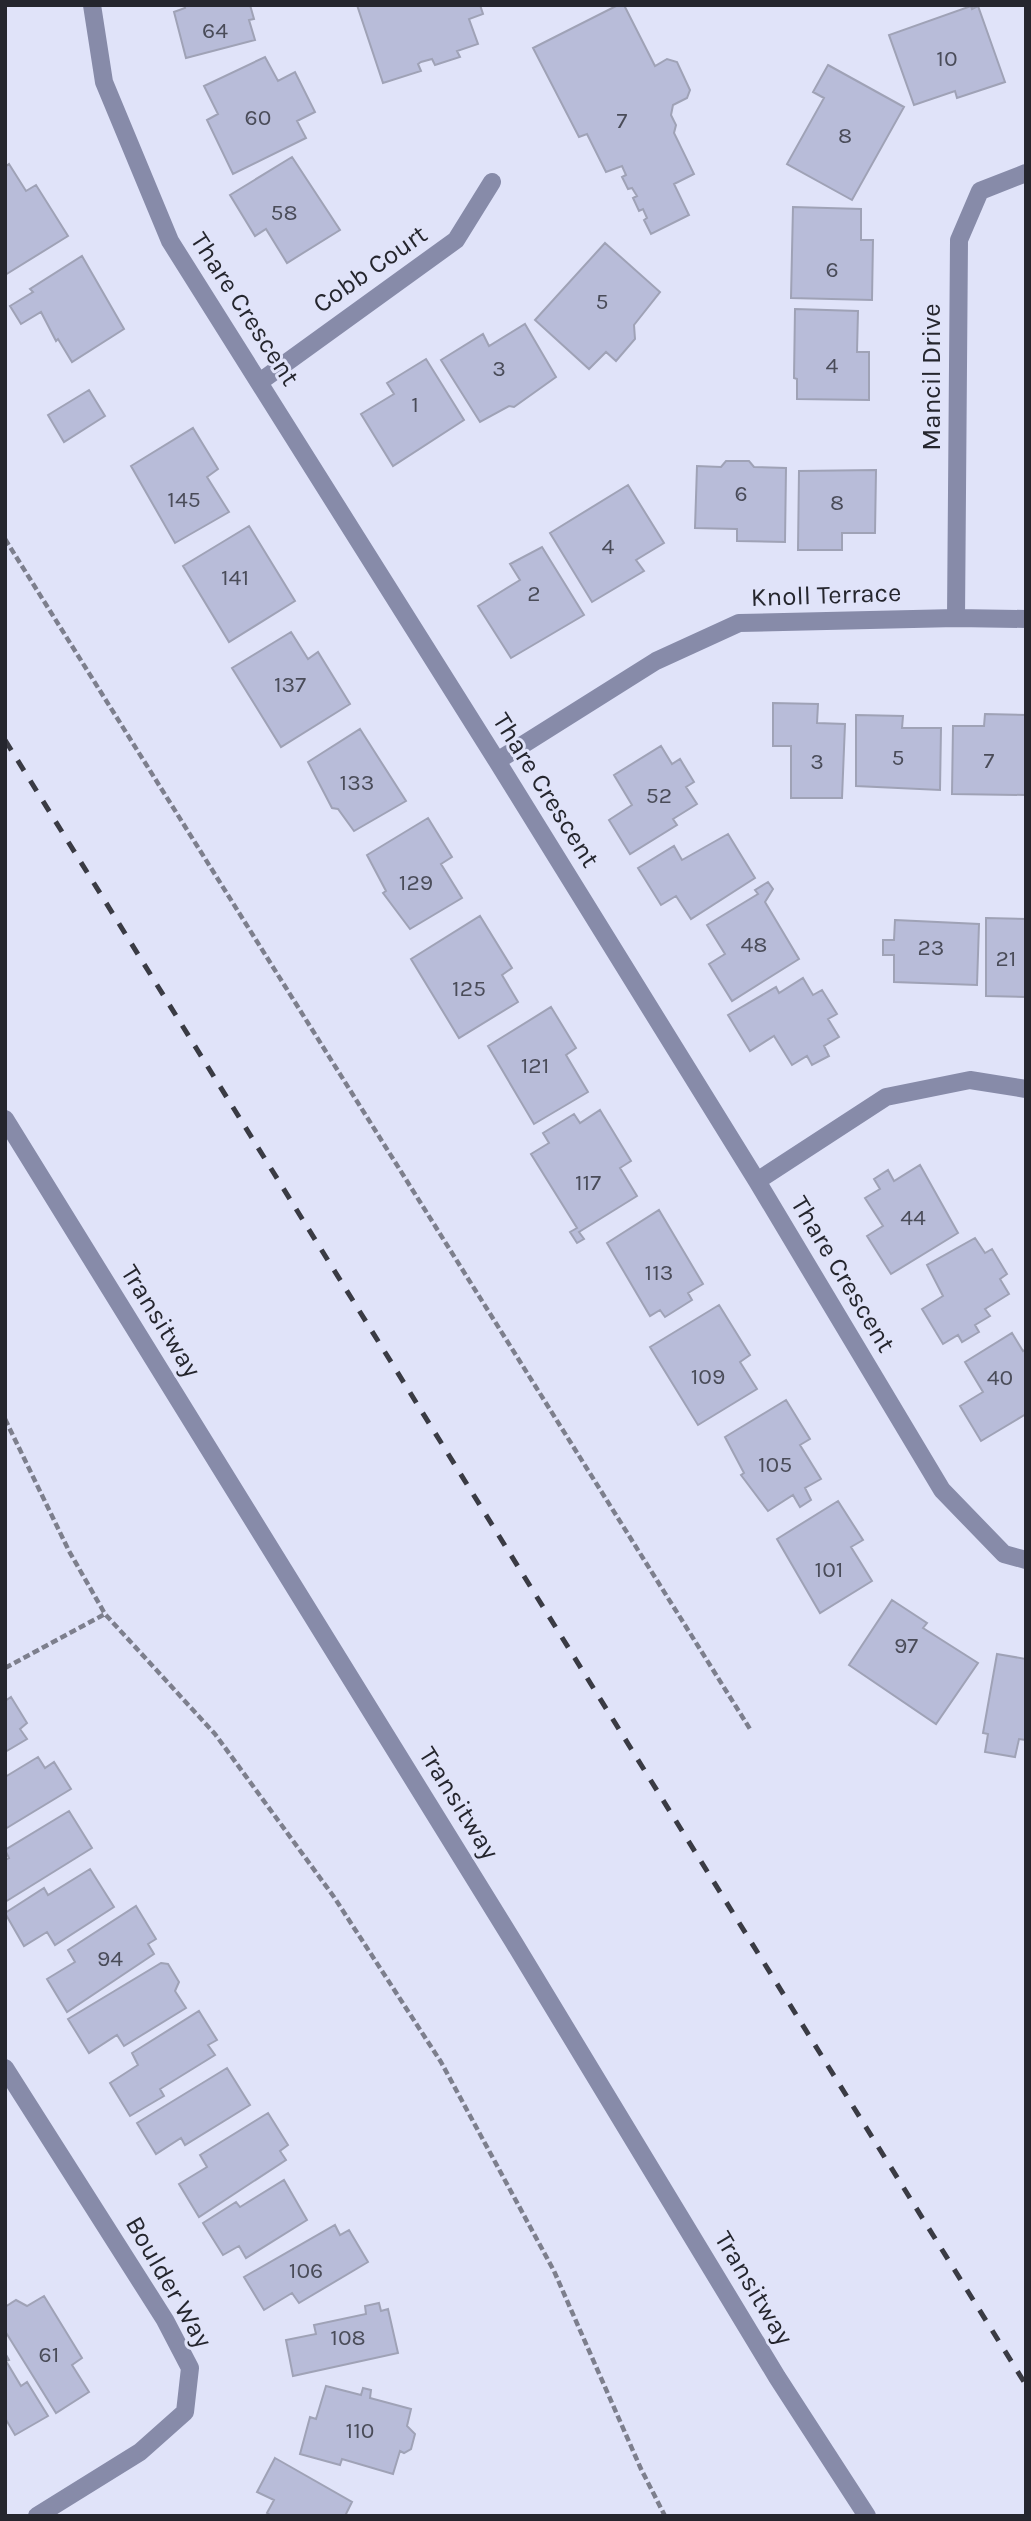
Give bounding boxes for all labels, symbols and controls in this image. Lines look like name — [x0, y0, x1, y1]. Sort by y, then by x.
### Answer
house number: 64 — [202, 17, 228, 44]
house number: 10 — [936, 45, 958, 72]
house number: 60 — [245, 104, 271, 131]
house number: 7 — [617, 107, 628, 134]
house number: 8 — [838, 122, 852, 149]
house number: 58 — [270, 199, 298, 226]
street label: Cobb Court — [307, 218, 433, 320]
street label: Thare Crescent — [184, 227, 306, 392]
house number: 6 — [825, 256, 839, 283]
house number: 5 — [596, 288, 608, 315]
street label: Mancil Drive — [916, 303, 947, 451]
house number: 4 — [826, 352, 839, 379]
house number: 3 — [492, 355, 506, 382]
house number: 1 — [411, 391, 419, 418]
house number: 6 — [734, 480, 748, 507]
house number: 145 — [167, 486, 201, 513]
house number: 8 — [830, 489, 844, 516]
house number: 4 — [602, 533, 615, 560]
house number: 141 — [221, 564, 249, 591]
street label: Knoll Terrace — [750, 577, 902, 613]
house number: 2 — [527, 580, 541, 607]
house number: 137 — [274, 671, 306, 698]
street label: Thare Crescent — [486, 707, 606, 873]
house number: 5 — [892, 744, 904, 771]
house number: 7 — [984, 747, 995, 774]
house number: 3 — [810, 748, 824, 775]
house number: 133 — [340, 769, 374, 796]
house number: 52 — [646, 782, 672, 809]
house number: 129 — [399, 869, 433, 896]
house number: 48 — [741, 931, 767, 958]
house number: 23 — [918, 934, 944, 961]
house number: 21 — [996, 945, 1016, 972]
house number: 125 — [452, 975, 486, 1002]
house number: 121 — [521, 1052, 549, 1079]
house number: 117 — [575, 1169, 601, 1196]
street label: Thare Crescent — [784, 1190, 902, 1358]
house number: 44 — [900, 1204, 926, 1231]
street label: Transitway — [114, 1259, 208, 1383]
house number: 113 — [645, 1259, 673, 1286]
house number: 109 — [691, 1363, 725, 1390]
house number: 40 — [987, 1364, 1013, 1391]
house number: 105 — [758, 1451, 792, 1478]
house number: 101 — [815, 1556, 843, 1583]
house number: 97 — [894, 1632, 918, 1659]
street label: Transitway — [412, 1741, 506, 1865]
house number: 94 — [97, 1945, 123, 1972]
street label: Boulder Way — [119, 2211, 219, 2353]
street label: Transitway — [708, 2226, 800, 2350]
house number: 106 — [289, 2257, 323, 2284]
house number: 108 — [330, 2324, 366, 2351]
house number: 61 — [39, 2341, 59, 2368]
house number: 110 — [346, 2417, 374, 2444]

